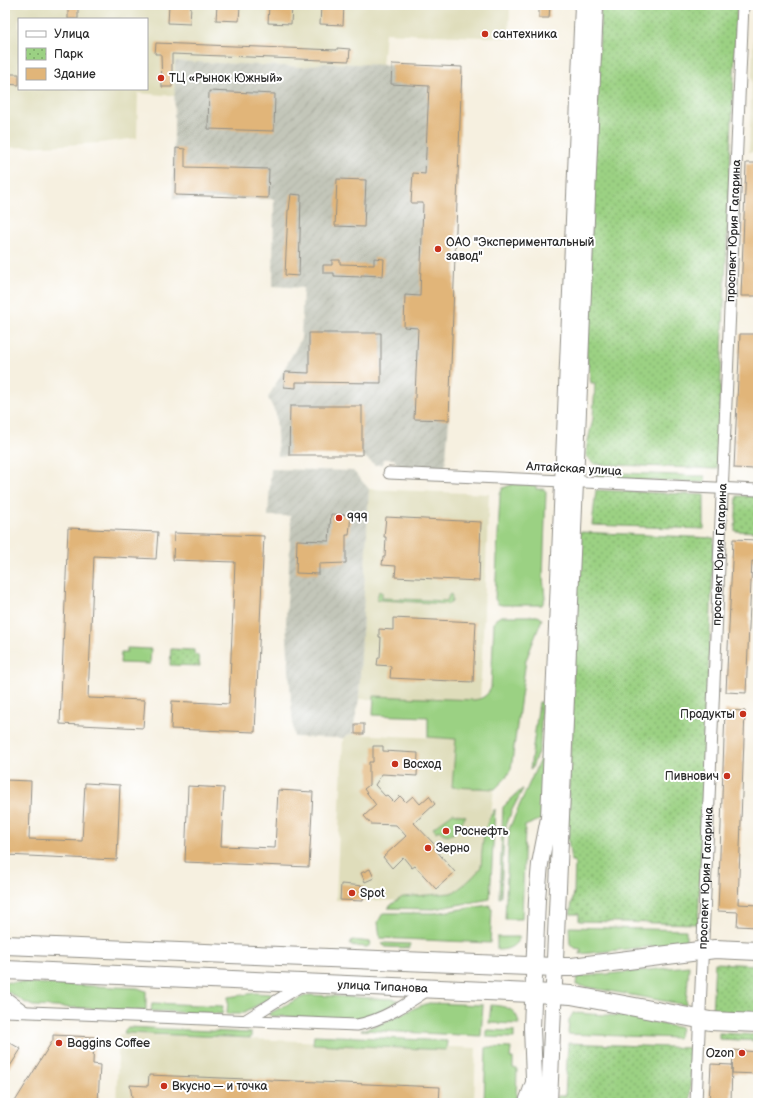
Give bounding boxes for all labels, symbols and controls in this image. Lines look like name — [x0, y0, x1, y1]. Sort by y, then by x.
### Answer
legend — [18, 18, 148, 90]
text: Улица — [54, 27, 90, 42]
place label: сантехника — [493, 27, 557, 42]
marker: сантехника — [480, 29, 490, 39]
text: Парк — [54, 47, 84, 62]
text: Здание — [54, 67, 96, 82]
place label: ТЦ «Рынок Южный» — [169, 71, 283, 86]
marker: ТЦ «Рынок Южный» — [156, 73, 166, 83]
street label: проспект Юрия Гагарина — [723, 159, 744, 302]
place label: ОАО "Экспериментальный завод" — [446, 235, 595, 264]
marker: ОАО "Экспериментальный завод" — [433, 244, 443, 254]
street label: Алтайская улица — [525, 459, 622, 479]
street label: проспект Юрия Гагарина — [709, 483, 730, 626]
place label: 999 — [347, 511, 368, 526]
marker: 999 — [334, 513, 344, 523]
place label: Продукты — [680, 707, 735, 722]
marker: Продукты — [738, 709, 748, 719]
place label: Восход — [403, 757, 442, 772]
marker: Восход — [390, 759, 400, 769]
place label: Пивнович — [665, 769, 719, 784]
marker: Пивнович — [722, 771, 732, 781]
street label: проспект Юрия Гагарина — [695, 807, 716, 950]
place label: Роснефть — [454, 824, 509, 839]
marker: Роснефть — [441, 826, 451, 836]
place label: Зерно — [436, 841, 470, 856]
marker: Зерно — [423, 843, 433, 853]
place label: Spot — [360, 886, 385, 901]
marker: Spot — [347, 888, 357, 898]
street label: улица Типанова — [337, 977, 428, 996]
place label: Baggins Coffee — [67, 1036, 150, 1051]
marker: Baggins Coffee — [54, 1038, 64, 1048]
place label: Ozon — [706, 1046, 734, 1061]
marker: Ozon — [737, 1048, 747, 1058]
place label: Вкусно — и точка — [172, 1079, 267, 1094]
marker: Вкусно — и точка — [159, 1081, 169, 1091]

